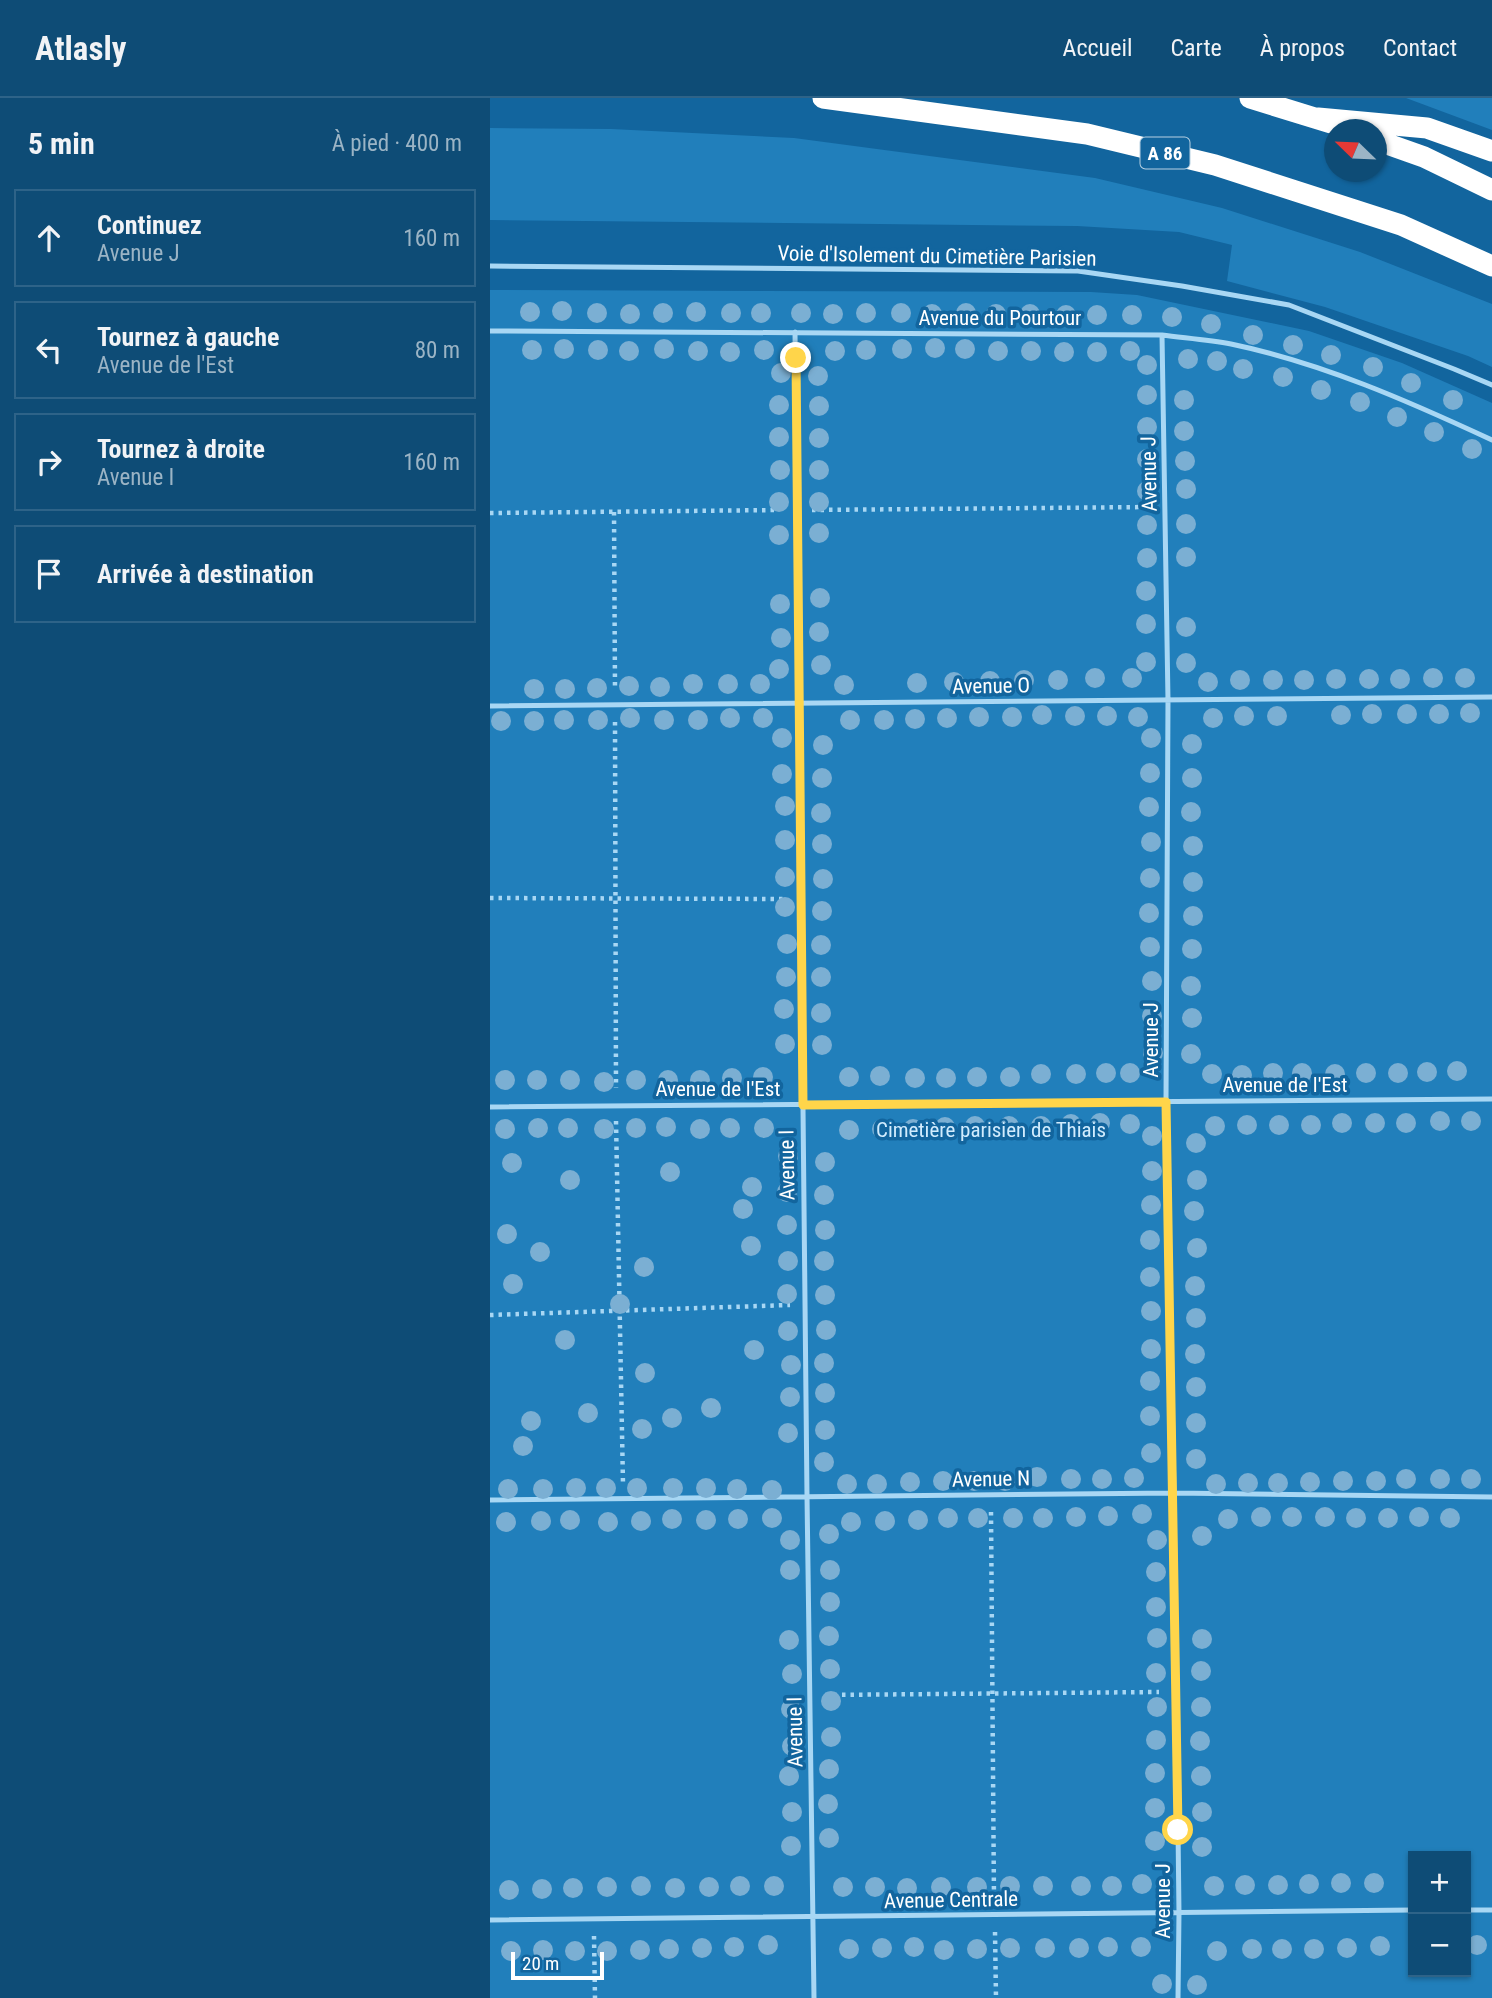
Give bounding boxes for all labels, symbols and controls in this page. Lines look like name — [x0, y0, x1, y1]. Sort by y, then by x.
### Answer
text: Atlasly — [35, 29, 126, 68]
text: Accueil — [1063, 34, 1132, 62]
text: Carte — [1170, 34, 1222, 62]
text: À propos — [1260, 34, 1345, 62]
text: Contact — [1383, 34, 1457, 62]
north arrow — [1324, 119, 1387, 182]
text: 5 min — [28, 126, 95, 161]
text: À pied · 400 m — [332, 130, 462, 157]
road number: A 86 — [1140, 138, 1190, 168]
text: Continuez — [97, 210, 202, 240]
icon: ahead — [30, 219, 68, 257]
text: 160 m — [403, 225, 460, 252]
text: Avenue J — [97, 240, 180, 267]
street label: Voie d'Isolement du Cimetière Parisien — [777, 241, 1097, 271]
street label: Avenue du Pourtour — [919, 306, 1081, 330]
text: Tournez à gauche — [97, 322, 279, 352]
icon: left — [30, 331, 68, 369]
text: 80 m — [415, 337, 460, 364]
route end — [780, 342, 811, 373]
text: Avenue de l'Est — [97, 352, 234, 379]
text: Tournez à droite — [97, 434, 265, 464]
street label: Avenue J — [1136, 436, 1162, 512]
icon: right — [30, 443, 68, 481]
text: 160 m — [403, 449, 460, 476]
text: Avenue I — [97, 464, 174, 491]
icon: arrive — [30, 555, 68, 593]
text: Arrivée à destination — [97, 559, 314, 589]
street label: Avenue O — [952, 673, 1030, 699]
street label: Avenue J — [1139, 1002, 1163, 1078]
street label: Avenue de l'Est — [1222, 1073, 1348, 1097]
street label: Avenue de l'Est — [655, 1077, 781, 1101]
park label: Cimetière parisien de Thiais — [876, 1118, 1106, 1142]
street label: Avenue I — [774, 1130, 800, 1200]
street label: Avenue N — [952, 1466, 1030, 1492]
street label: Avenue I — [782, 1697, 808, 1767]
route start — [1162, 1814, 1193, 1845]
map controls — [1408, 1851, 1471, 1977]
button: + — [1408, 1851, 1471, 1914]
street label: Avenue J — [1151, 1863, 1175, 1939]
street label: Avenue Centrale — [884, 1887, 1018, 1913]
button: − — [1408, 1914, 1471, 1977]
scale bar — [511, 1949, 604, 1981]
text: 20 m — [522, 1952, 559, 1975]

